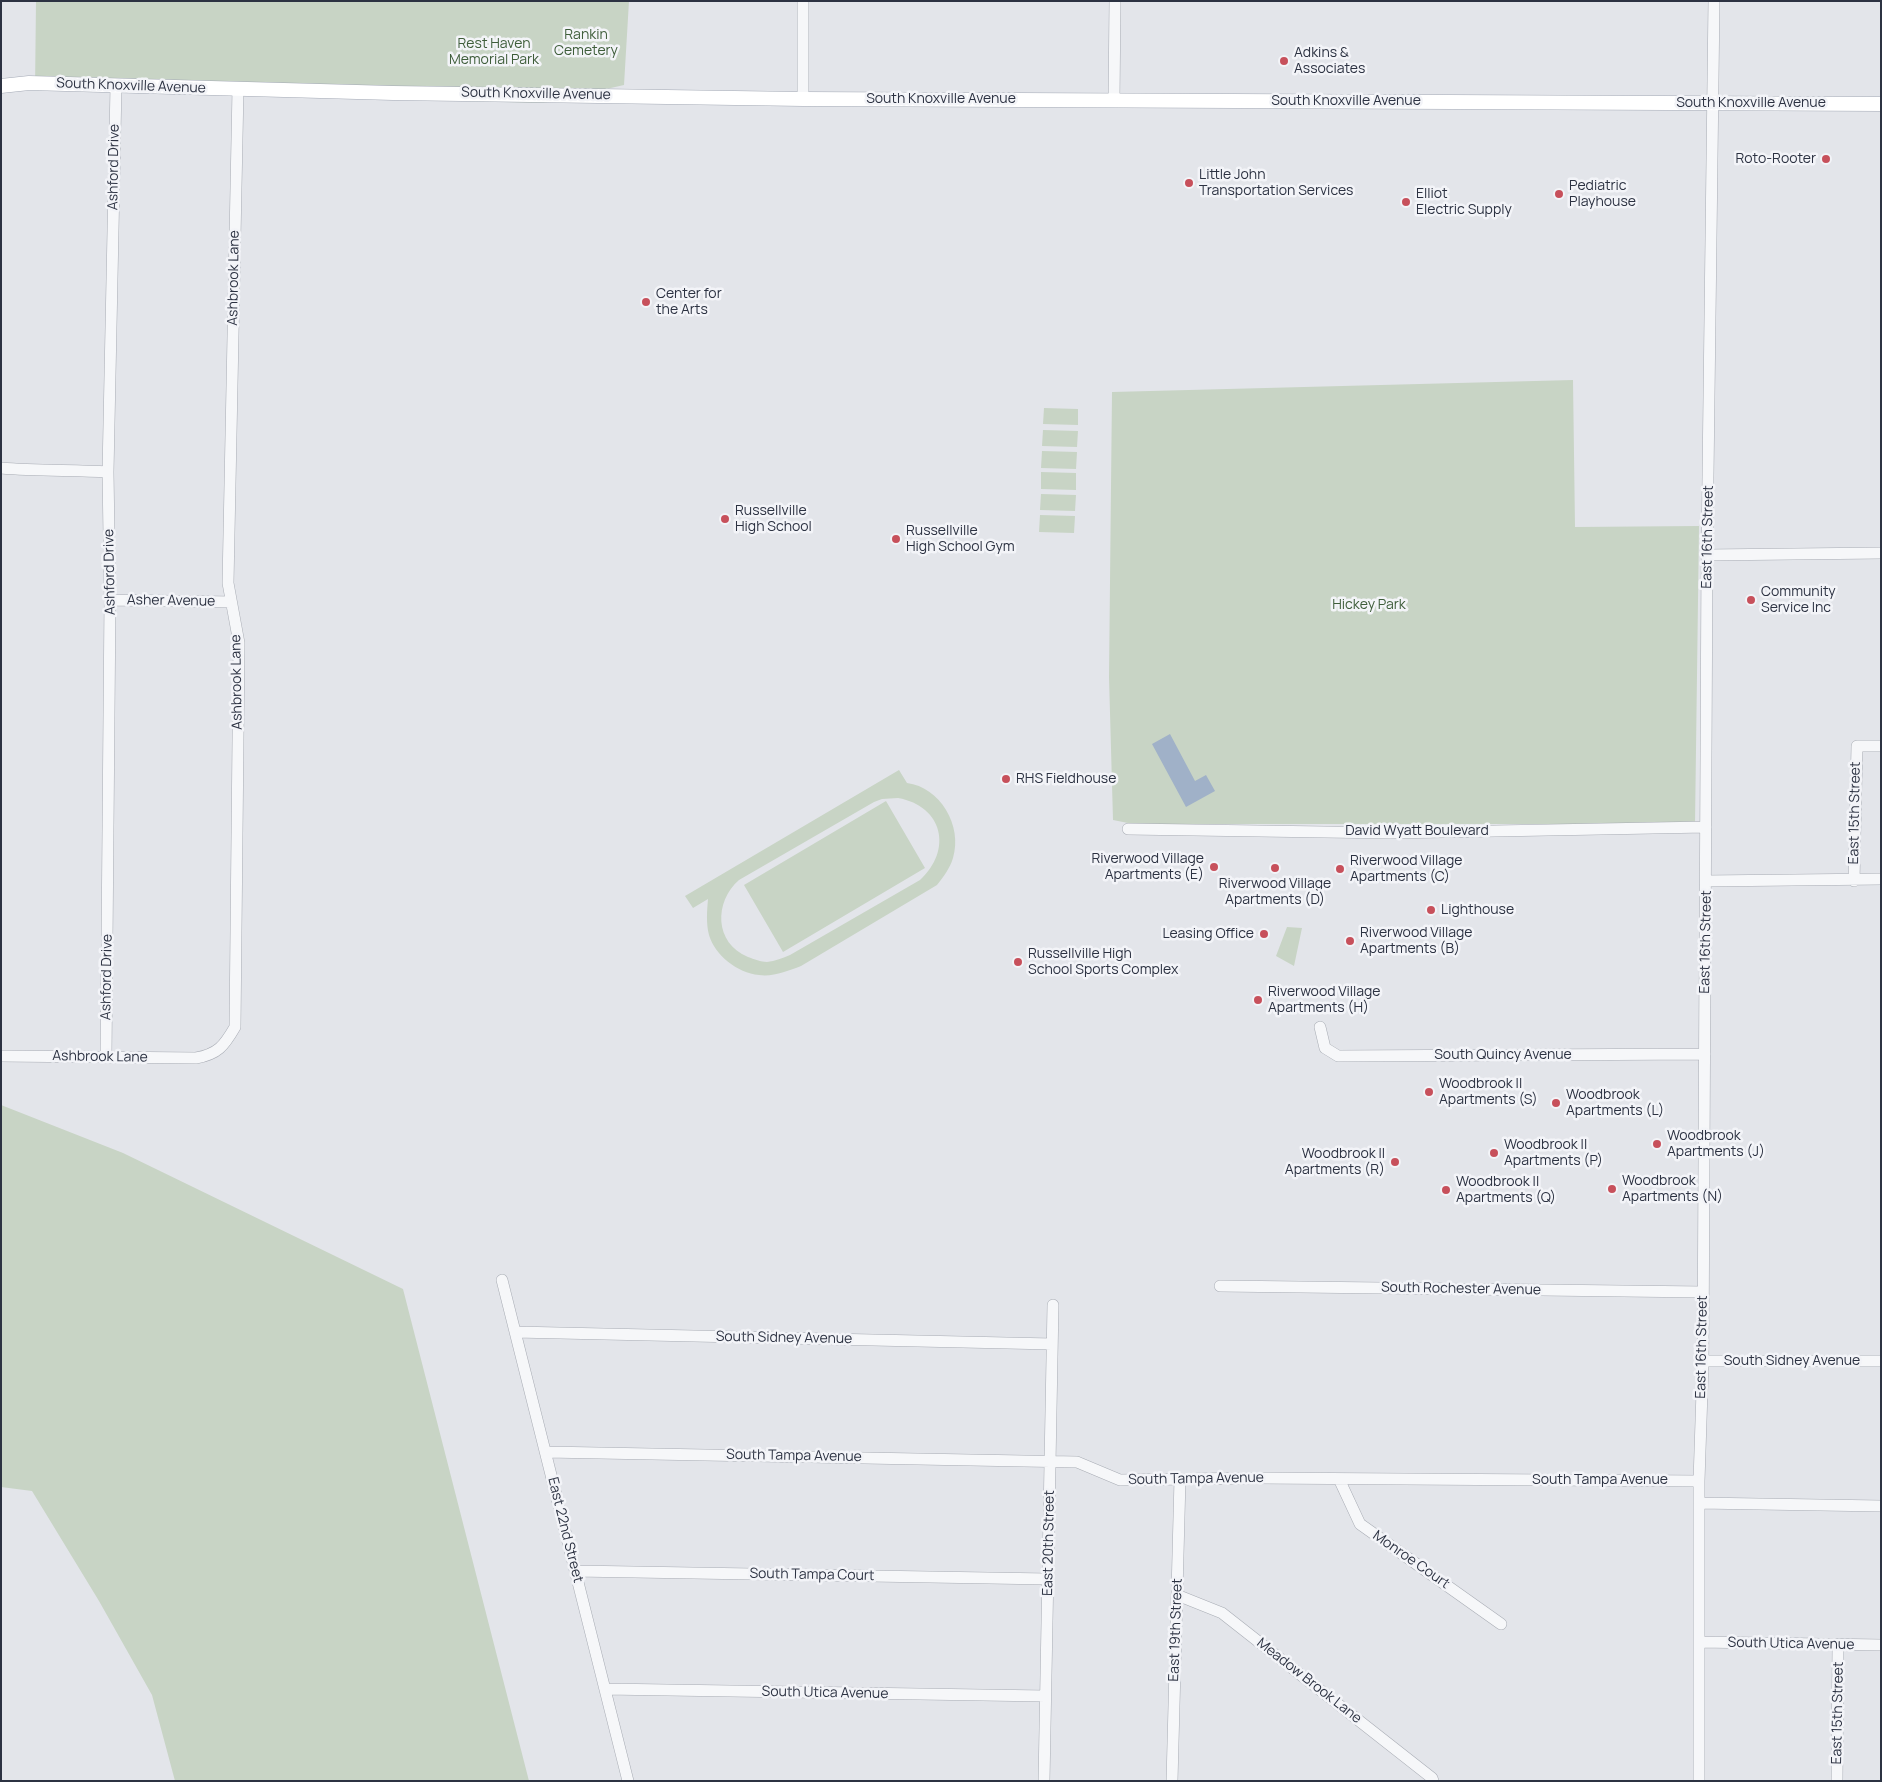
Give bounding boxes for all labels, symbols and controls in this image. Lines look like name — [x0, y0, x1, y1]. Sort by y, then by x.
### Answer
park label: Rankin Cemetery — [554, 27, 618, 59]
park label: Rest Haven Memorial Park — [449, 36, 539, 68]
place label: Adkins & Associates — [1294, 45, 1365, 78]
marker: Adkins & Associates — [1278, 55, 1290, 67]
street label: South Knoxville Avenue — [56, 75, 206, 97]
street label: South Knoxville Avenue — [461, 84, 611, 104]
street label: South Knoxville Avenue — [866, 91, 1016, 107]
street label: South Knoxville Avenue — [1271, 93, 1421, 109]
street label: South Knoxville Avenue — [1676, 95, 1826, 111]
street label: Ashford Drive — [105, 124, 123, 210]
place label: Roto-Rooter — [1735, 151, 1816, 167]
marker: Roto-Rooter — [1820, 153, 1832, 165]
place label: Little John Transportation Services — [1199, 167, 1353, 200]
marker: Little John Transportation Services — [1183, 177, 1195, 189]
place label: Pediatric Playhouse — [1569, 178, 1636, 210]
place label: Elliot Electric Supply — [1416, 186, 1512, 218]
marker: Pediatric Playhouse — [1553, 188, 1565, 200]
marker: Elliot Electric Supply — [1400, 196, 1412, 208]
street label: Ashbrook Lane — [225, 230, 243, 326]
place label: Center for the Arts — [656, 286, 722, 318]
marker: Center for the Arts — [640, 296, 652, 308]
street label: East 16th Street — [1699, 485, 1717, 589]
place label: Russellville High School — [735, 503, 812, 536]
marker: Russellville High School — [719, 513, 731, 525]
place label: Russellville High School Gym — [906, 523, 1015, 556]
street label: Ashford Drive — [101, 529, 119, 615]
marker: Russellville High School Gym — [890, 533, 902, 545]
place label: Community Service Inc — [1761, 584, 1836, 616]
street label: Asher Avenue — [127, 592, 215, 610]
marker: Community Service Inc — [1745, 594, 1757, 606]
park label: Hickey Park — [1332, 597, 1406, 613]
street label: Ashbrook Lane — [228, 634, 246, 730]
street label: East 15th Street — [1846, 761, 1864, 865]
place label: RHS Fieldhouse — [1016, 771, 1116, 787]
marker: RHS Fieldhouse — [1000, 773, 1012, 785]
street label: David Wyatt Boulevard — [1345, 823, 1489, 839]
place label: Riverwood Village Apartments (E) — [1091, 851, 1204, 884]
place label: Riverwood Village Apartments (C) — [1350, 853, 1463, 886]
marker: Riverwood Village Apartments (E) — [1208, 861, 1220, 873]
marker: Riverwood Village Apartments (D) — [1269, 862, 1281, 874]
marker: Riverwood Village Apartments (C) — [1334, 863, 1346, 875]
place label: Riverwood Village Apartments (D) — [1219, 876, 1331, 909]
street label: East 16th Street — [1697, 890, 1715, 994]
place label: Lighthouse — [1441, 902, 1514, 918]
marker: Lighthouse — [1425, 904, 1437, 916]
place label: Riverwood Village Apartments (B) — [1360, 925, 1473, 958]
place label: Leasing Office — [1162, 926, 1254, 942]
marker: Leasing Office — [1258, 928, 1270, 940]
street label: Ashford Drive — [98, 934, 116, 1020]
marker: Riverwood Village Apartments (B) — [1344, 935, 1356, 947]
place label: Russellville High School Sports Complex — [1028, 946, 1178, 979]
marker: Russellville High School Sports Complex — [1012, 956, 1024, 968]
place label: Riverwood Village Apartments (H) — [1268, 984, 1381, 1016]
marker: Riverwood Village Apartments (H) — [1252, 994, 1264, 1006]
street label: South Quincy Avenue — [1434, 1047, 1572, 1063]
street label: Ashbrook Lane — [52, 1048, 148, 1066]
place label: Woodbrook II Apartments (S) — [1439, 1076, 1538, 1108]
marker: Woodbrook II Apartments (S) — [1423, 1086, 1435, 1098]
place label: Woodbrook Apartments (L) — [1566, 1087, 1664, 1120]
marker: Woodbrook Apartments (L) — [1550, 1097, 1562, 1109]
place label: Woodbrook Apartments (J) — [1667, 1128, 1765, 1160]
place label: Woodbrook II Apartments (P) — [1504, 1137, 1603, 1170]
marker: Woodbrook Apartments (J) — [1651, 1138, 1663, 1150]
place label: Woodbrook II Apartments (R) — [1285, 1146, 1385, 1178]
marker: Woodbrook II Apartments (P) — [1488, 1147, 1500, 1159]
marker: Woodbrook II Apartments (R) — [1389, 1156, 1401, 1168]
place label: Woodbrook Apartments (N) — [1622, 1173, 1723, 1206]
place label: Woodbrook II Apartments (Q) — [1456, 1174, 1556, 1206]
marker: Woodbrook Apartments (N) — [1606, 1183, 1618, 1195]
marker: Woodbrook II Apartments (Q) — [1440, 1184, 1452, 1196]
street label: South Rochester Avenue — [1381, 1279, 1541, 1299]
street label: East 16th Street — [1693, 1295, 1711, 1399]
street label: South Sidney Avenue — [716, 1328, 852, 1348]
street label: South Sidney Avenue — [1724, 1353, 1860, 1369]
street label: South Tampa Avenue — [726, 1446, 862, 1466]
street label: South Tampa Avenue — [1128, 1469, 1264, 1489]
street label: South Tampa Avenue — [1532, 1472, 1668, 1488]
street label: East 22nd Street — [544, 1476, 586, 1584]
street label: East 20th Street — [1040, 1490, 1058, 1596]
street label: Monroe Court — [1369, 1527, 1453, 1593]
street label: South Tampa Court — [749, 1566, 875, 1584]
street label: East 19th Street — [1166, 1578, 1186, 1682]
street label: South Utica Avenue — [1727, 1634, 1855, 1654]
street label: Meadow Brook Lane — [1253, 1635, 1365, 1727]
street label: East 15th Street — [1829, 1661, 1847, 1765]
street label: South Utica Avenue — [761, 1683, 889, 1703]

